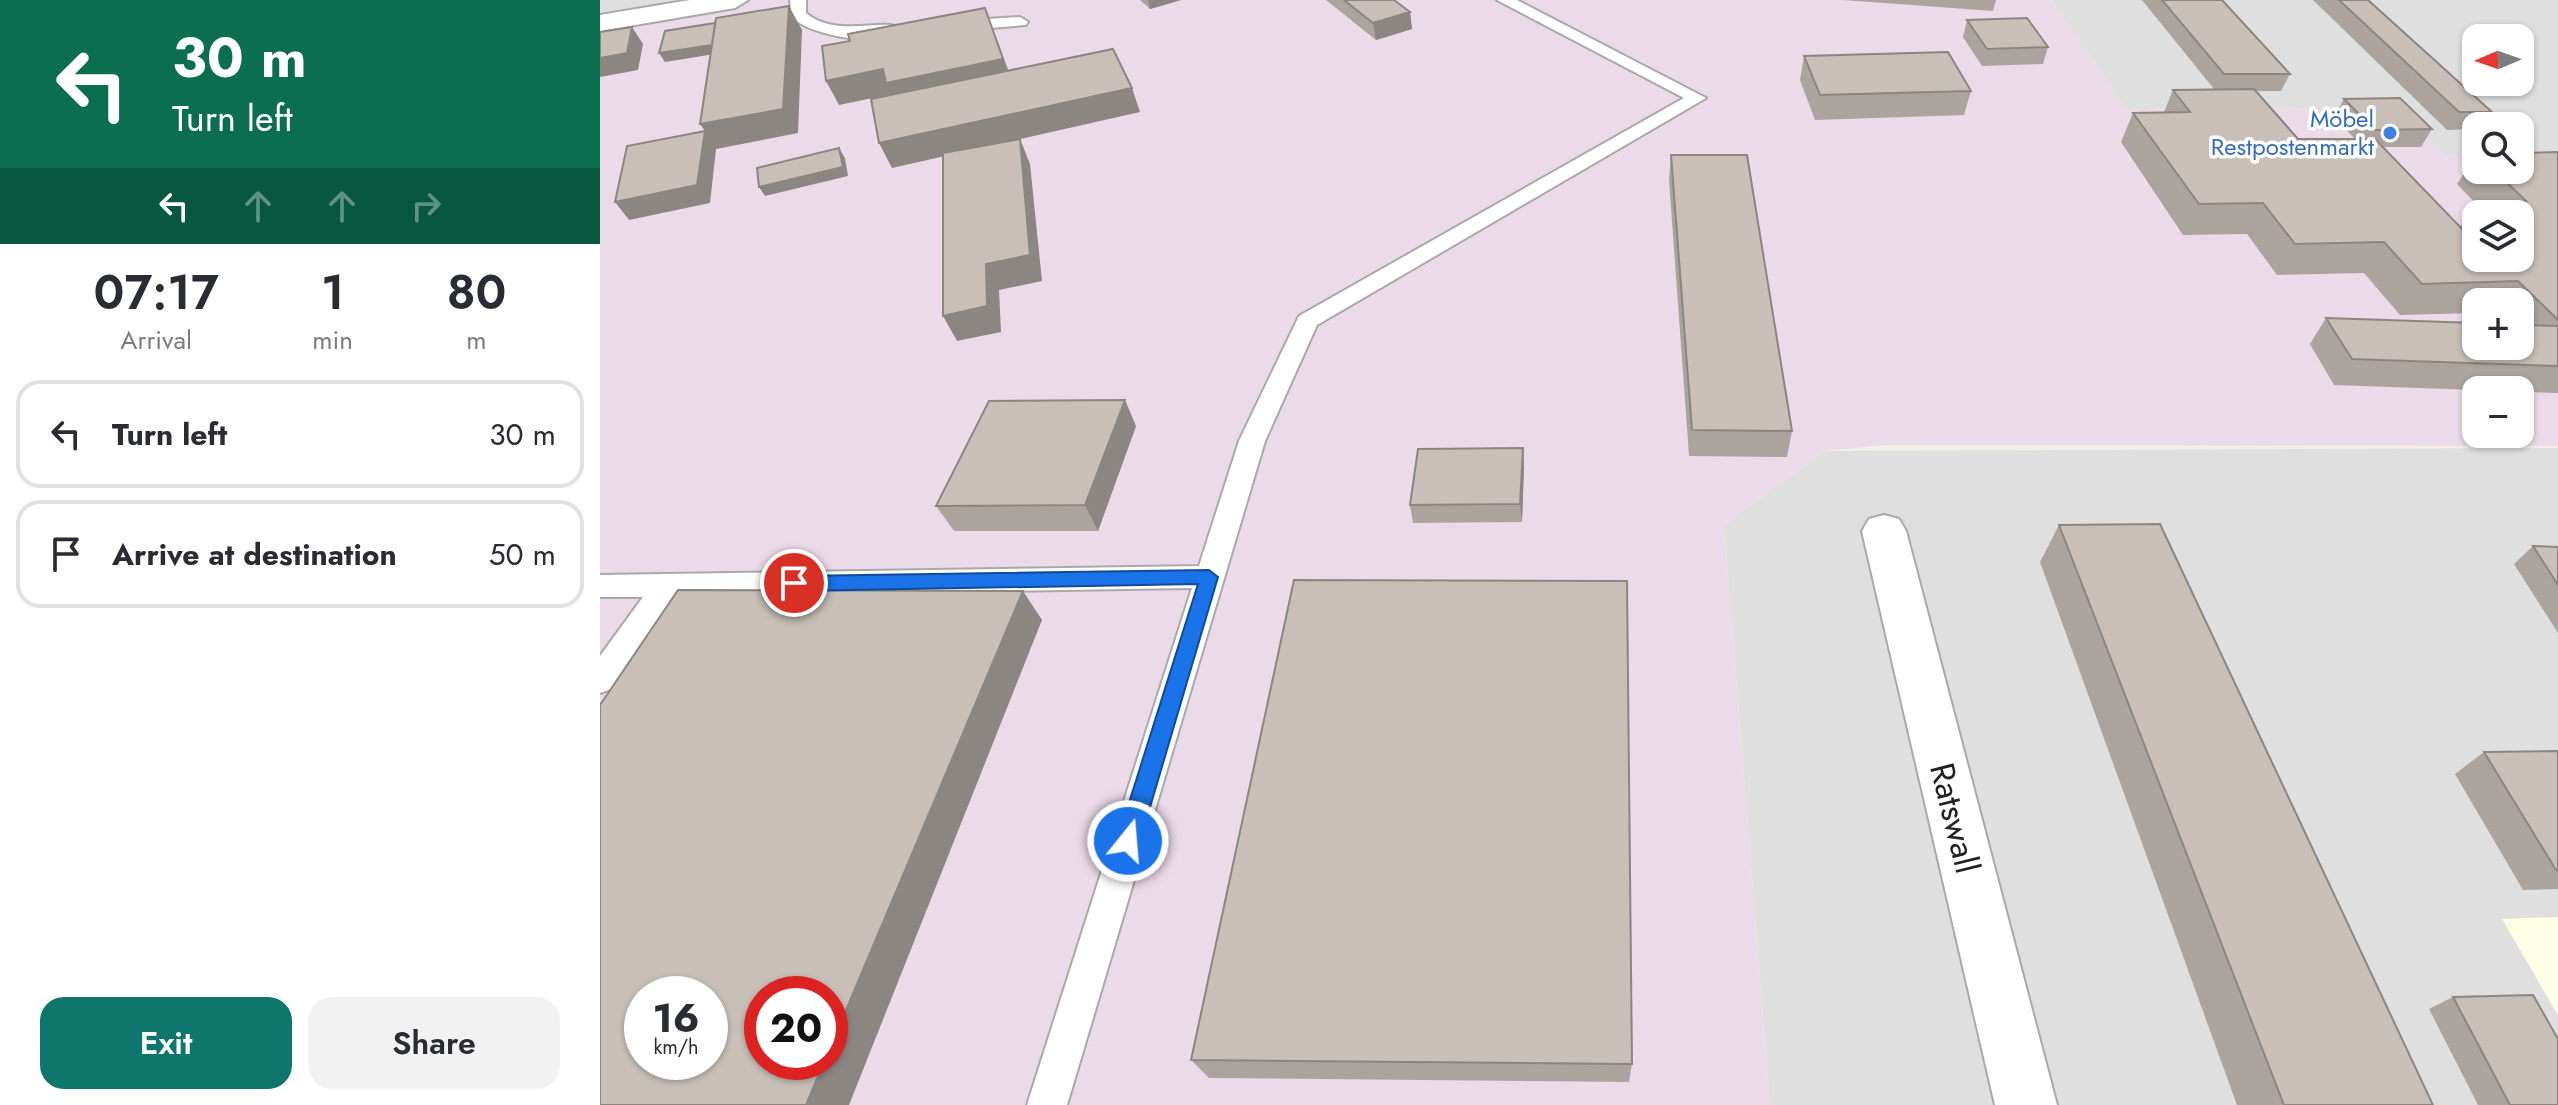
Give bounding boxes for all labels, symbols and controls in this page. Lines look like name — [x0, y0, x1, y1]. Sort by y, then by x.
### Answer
text: 30 m — [172, 17, 307, 98]
north arrow — [2462, 24, 2534, 96]
map controls — [2462, 24, 2534, 448]
icon: left — [40, 32, 144, 136]
text: Turn left — [172, 92, 293, 144]
place label: Möbel Restpostenmarkt — [2211, 101, 2374, 164]
button: search — [2462, 112, 2534, 184]
marker: Möbel Restpostenmarkt — [2381, 124, 2399, 142]
icon: left — [152, 184, 196, 228]
icon: ahead — [236, 184, 280, 228]
icon: ahead — [320, 184, 364, 228]
icon: right — [404, 184, 448, 228]
button: layers — [2462, 200, 2534, 272]
text: 07:17 — [94, 258, 219, 327]
text: 1 — [321, 258, 344, 327]
text: 80 — [447, 258, 506, 327]
button: + — [2462, 288, 2534, 360]
text: Arrival — [120, 321, 192, 359]
text: min — [312, 321, 353, 359]
text: m — [466, 321, 487, 359]
button: − — [2462, 376, 2534, 448]
icon: left — [44, 412, 88, 456]
text: Turn left — [112, 413, 227, 456]
text: 30 m — [489, 413, 556, 456]
icon: arrive — [44, 532, 88, 576]
text: Arrive at destination — [112, 533, 397, 576]
text: 50 m — [489, 533, 556, 576]
pin — [760, 549, 828, 617]
icon: arrive — [772, 561, 816, 605]
street label: Ratswall — [1917, 758, 1992, 878]
position arrow — [1086, 799, 1170, 883]
speed limit sign: 20 — [744, 976, 848, 1080]
text: 16 — [652, 989, 700, 1047]
button: Exit — [40, 997, 292, 1089]
button: Share — [308, 997, 560, 1089]
text: km/h — [653, 1033, 699, 1062]

